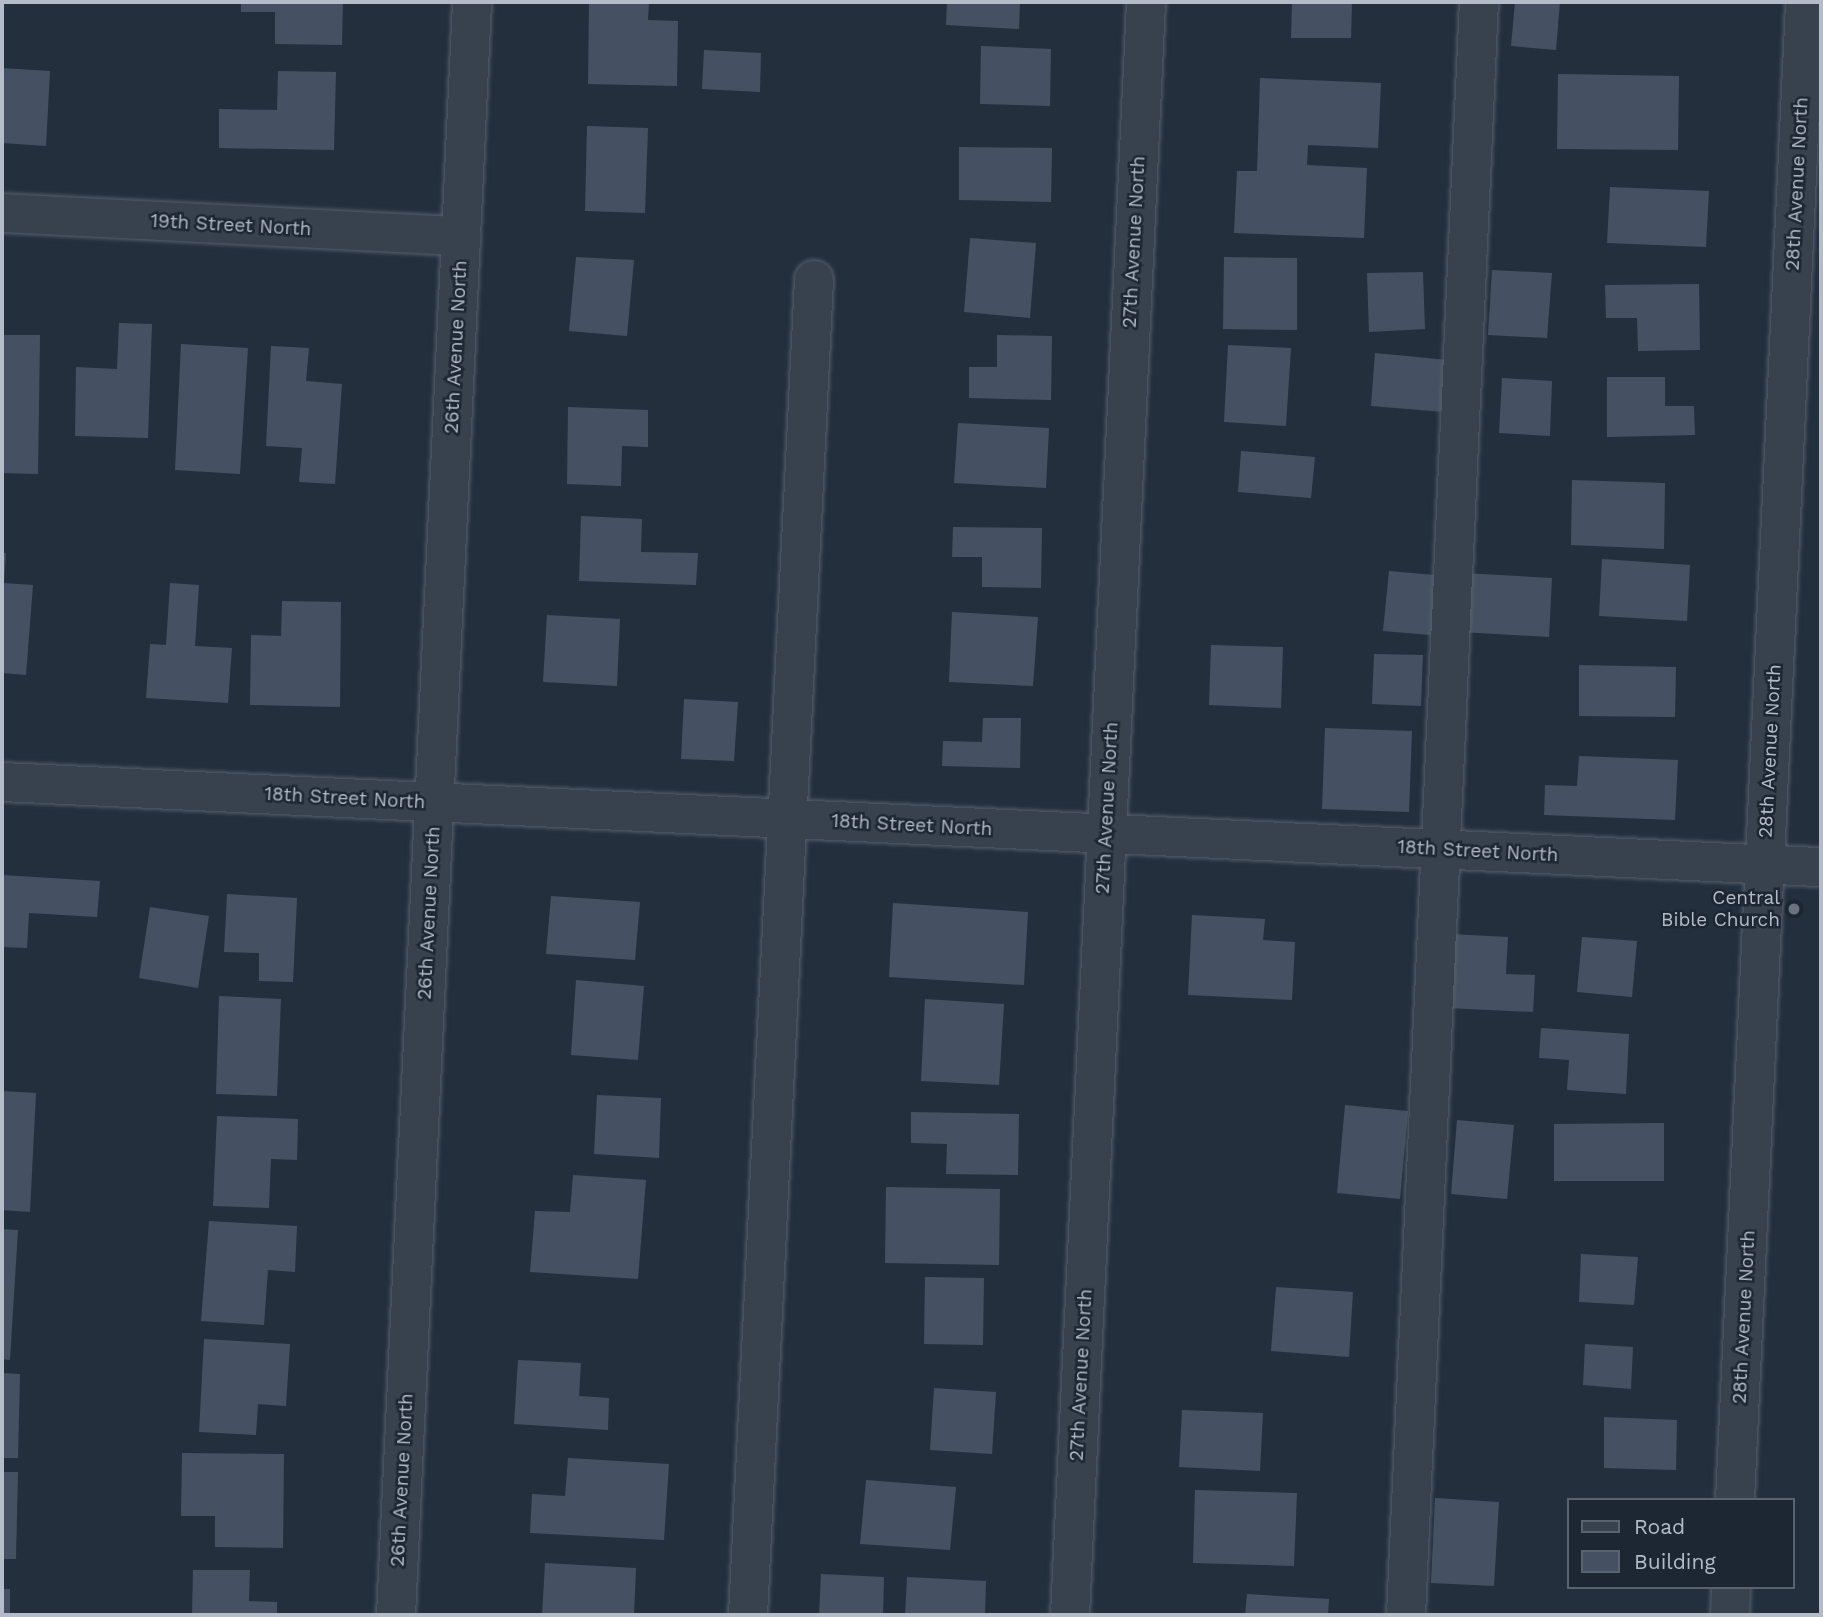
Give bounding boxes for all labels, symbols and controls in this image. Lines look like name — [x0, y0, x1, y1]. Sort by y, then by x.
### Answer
street label: 28th Avenue North — [1781, 96, 1813, 272]
street label: 27th Avenue North — [1118, 155, 1150, 329]
street label: 19th Street North — [150, 209, 312, 241]
street label: 26th Avenue North — [440, 259, 472, 435]
street label: 28th Avenue North — [1754, 663, 1786, 839]
street label: 27th Avenue North — [1091, 721, 1123, 895]
street label: 18th Street North — [264, 782, 426, 814]
street label: 18th Street North — [831, 809, 993, 841]
street label: 26th Avenue North — [413, 825, 445, 1001]
street label: 18th Street North — [1397, 835, 1559, 867]
place label: Central Bible Church — [1661, 887, 1780, 931]
marker: Central Bible Church — [1786, 901, 1802, 917]
street label: 28th Avenue North — [1728, 1229, 1760, 1405]
street label: 27th Avenue North — [1065, 1288, 1097, 1462]
street label: 26th Avenue North — [386, 1392, 418, 1568]
legend — [1568, 1498, 1795, 1589]
text: Road — [1634, 1514, 1685, 1539]
text: Building — [1634, 1549, 1716, 1574]

